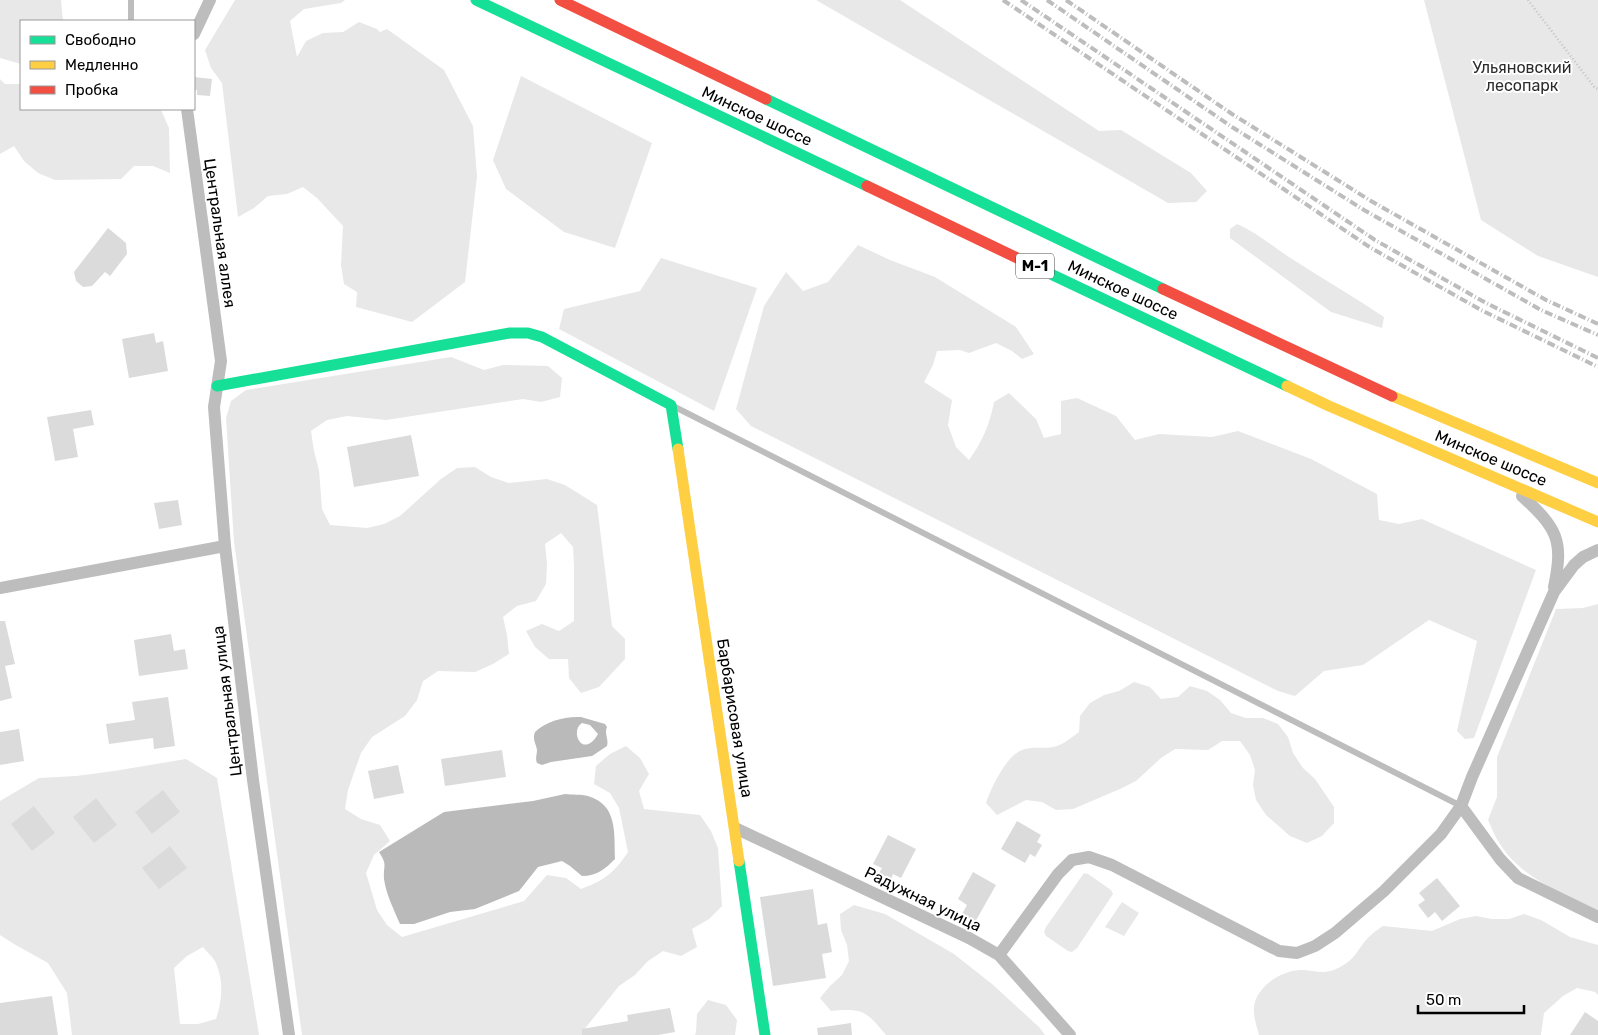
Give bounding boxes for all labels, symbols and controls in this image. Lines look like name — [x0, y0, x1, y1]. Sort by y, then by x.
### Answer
legend — [20, 20, 195, 110]
text: Свободно — [65, 31, 136, 49]
text: Медленно — [65, 56, 138, 74]
park label: Ульяновский лесопарк — [1473, 58, 1571, 95]
text: Пробка — [65, 81, 118, 99]
street label: Минское шоссе — [699, 82, 815, 150]
street label: Центральная аллея — [200, 157, 240, 309]
road number: М-1 — [1016, 254, 1054, 278]
street label: Минское шоссе — [1065, 256, 1181, 324]
street label: Минское шоссе — [1432, 426, 1550, 490]
street label: Центральная улица — [208, 625, 246, 777]
street label: Барбарисовая улица — [713, 637, 757, 799]
street label: Радужная улица — [862, 863, 984, 935]
scale bar — [1418, 982, 1524, 1014]
text: 50 m — [1426, 991, 1461, 1009]

